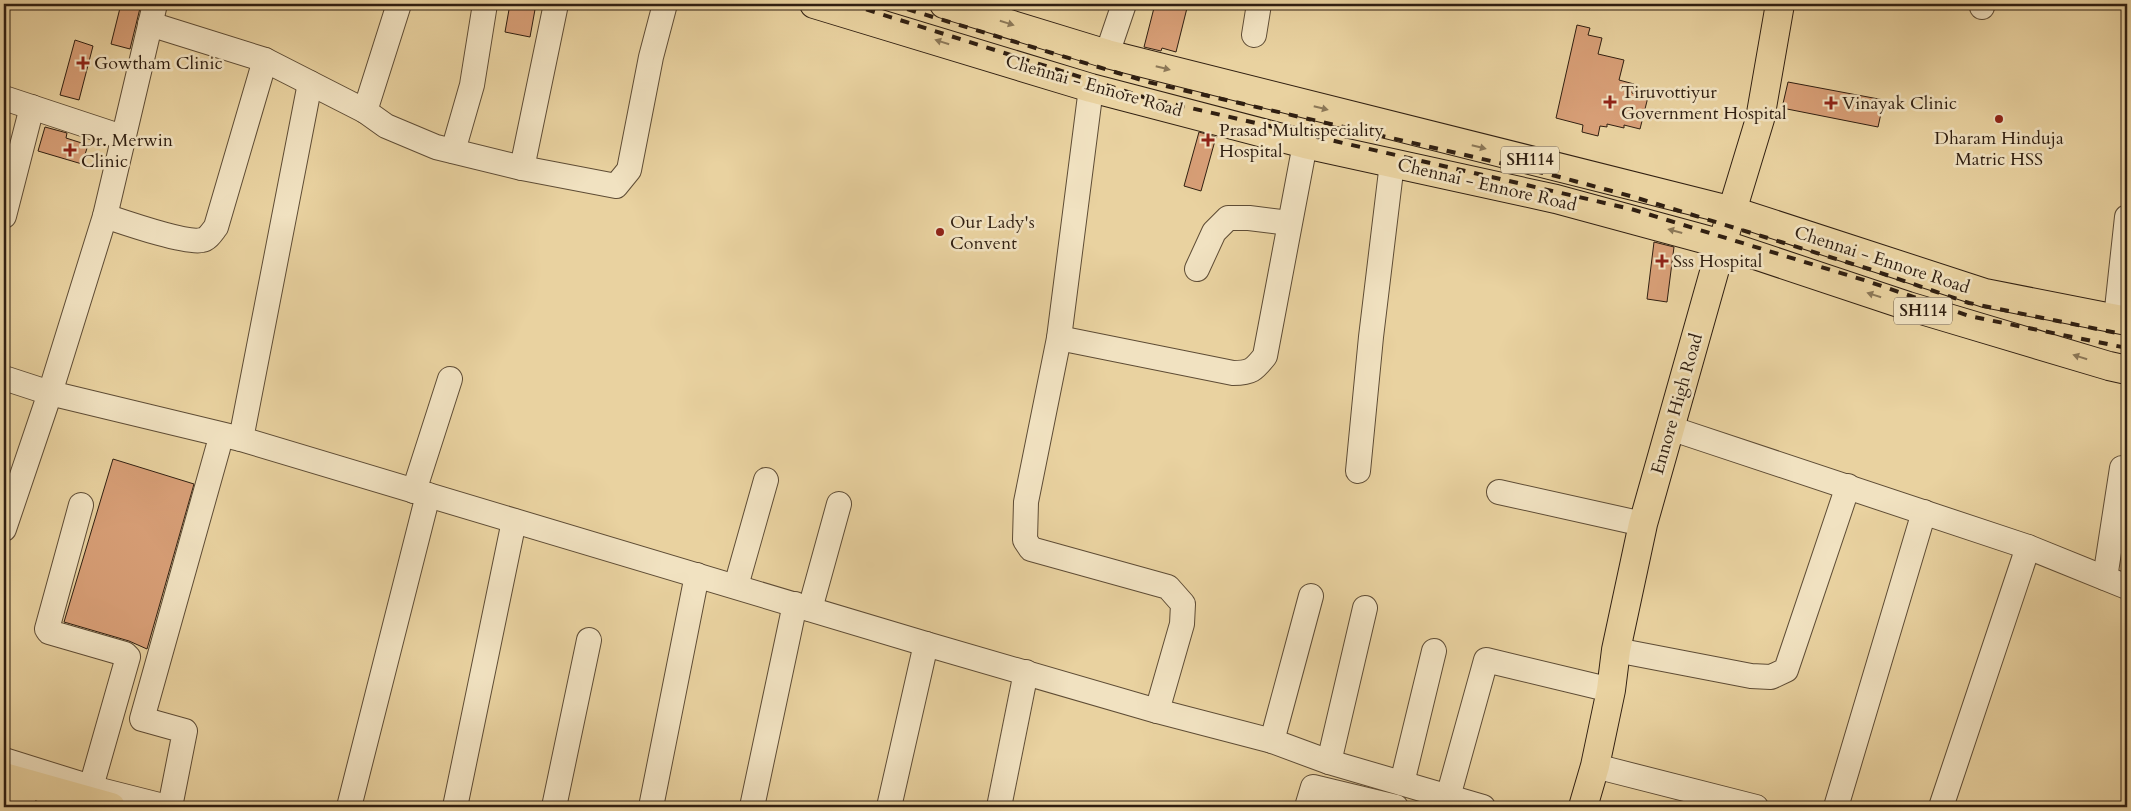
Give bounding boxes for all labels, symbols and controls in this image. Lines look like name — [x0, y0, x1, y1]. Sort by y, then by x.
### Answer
one-way arrow — [1000, 20, 1015, 28]
one-way arrow — [934, 38, 949, 46]
street label: Chennai - Ennore Road — [1002, 49, 1186, 123]
place label: Gowtham Clinic — [94, 51, 223, 76]
marker: Gowtham Clinic — [76, 56, 90, 70]
one-way arrow — [1156, 64, 1171, 72]
place label: Tiruvottiyur Government Hospital — [1621, 80, 1787, 126]
place label: Vinayak Clinic — [1842, 91, 1957, 116]
marker: Tiruvottiyur Government Hospital — [1603, 95, 1617, 109]
marker: Vinayak Clinic — [1824, 96, 1838, 110]
one-way arrow — [1314, 104, 1329, 112]
marker: Dharam Hinduja Matric HSS — [1993, 113, 2005, 125]
place label: Prasad Multispeciality Hospital — [1219, 118, 1385, 164]
place label: Dharam Hinduja Matric HSS — [1934, 126, 2064, 172]
place label: Dr. Merwin Clinic — [81, 128, 174, 174]
marker: Prasad Multispeciality Hospital — [1201, 133, 1215, 147]
marker: Dr. Merwin Clinic — [63, 143, 77, 157]
one-way arrow — [1471, 144, 1486, 152]
road number: SH114 — [1501, 146, 1559, 174]
street label: Chennai - Ennore Road — [1395, 152, 1579, 218]
place label: Our Lady's Convent — [950, 210, 1035, 256]
street label: Chennai - Ennore Road — [1791, 220, 1973, 300]
marker: Our Lady's Convent — [934, 226, 946, 238]
one-way arrow — [1667, 227, 1682, 235]
place label: Sss Hospital — [1673, 249, 1763, 274]
marker: Sss Hospital — [1655, 254, 1669, 268]
one-way arrow — [1867, 291, 1882, 298]
road number: SH114 — [1894, 298, 1952, 324]
street label: Ennore High Road — [1645, 330, 1709, 477]
one-way arrow — [2073, 353, 2088, 361]

